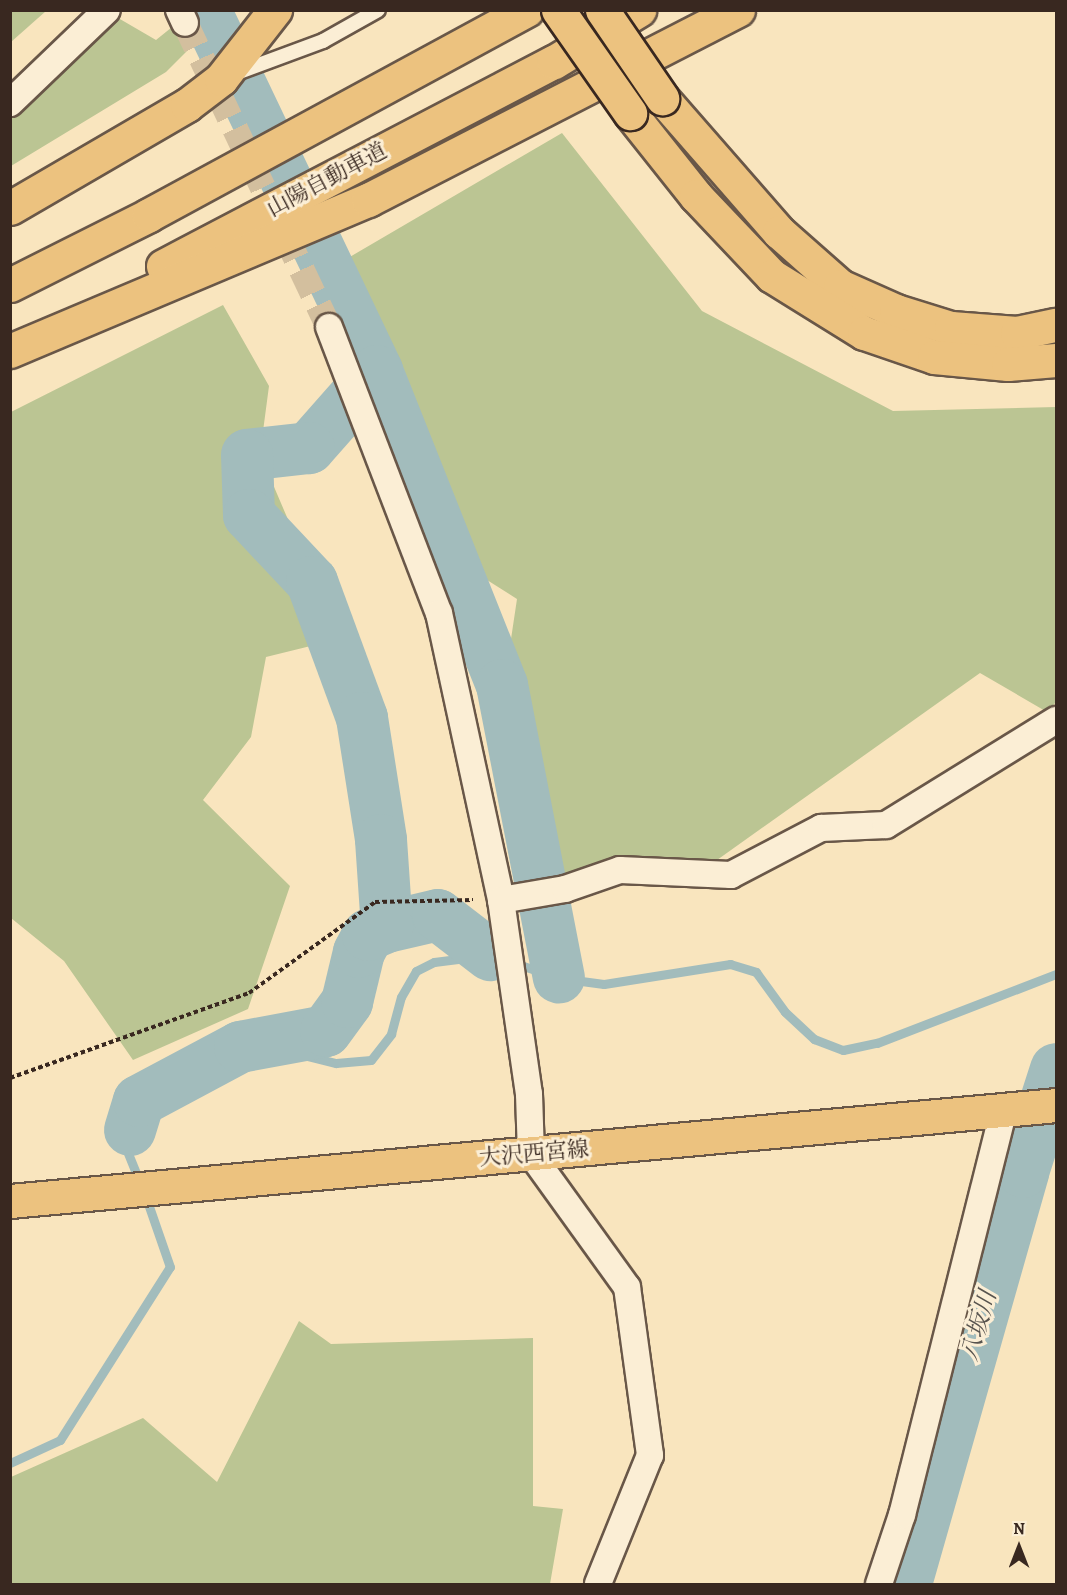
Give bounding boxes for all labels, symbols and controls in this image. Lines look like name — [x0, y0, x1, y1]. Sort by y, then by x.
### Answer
street label: 山陽自動車道 — [263, 137, 391, 223]
street label: 大沢西宮線 — [478, 1136, 590, 1172]
water label: 八坂川 — [955, 1287, 1003, 1365]
north arrow — [989, 1517, 1049, 1577]
text: N — [1013, 1518, 1025, 1540]

